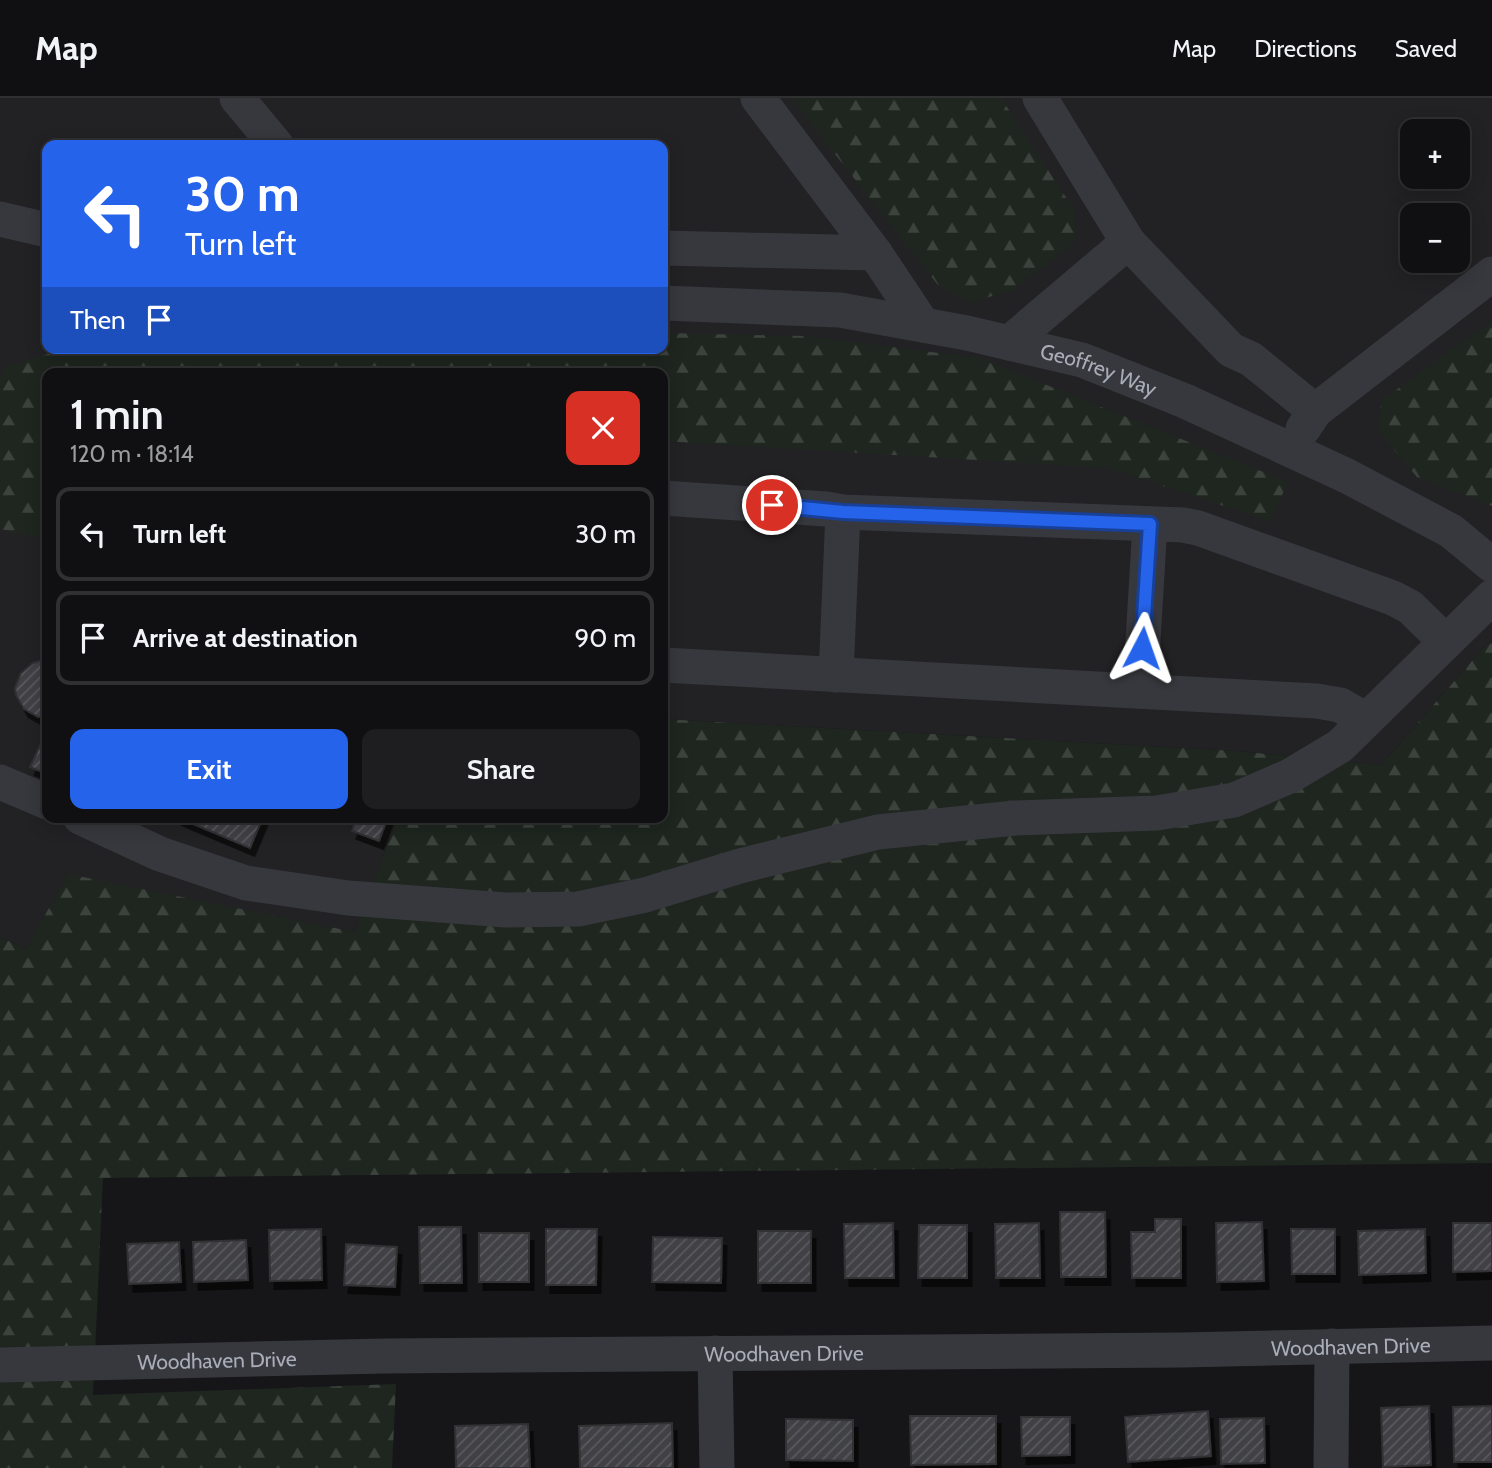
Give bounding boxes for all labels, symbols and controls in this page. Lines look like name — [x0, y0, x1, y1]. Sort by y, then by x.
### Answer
text: Map — [35, 28, 98, 68]
text: Map — [1172, 34, 1216, 63]
text: Directions — [1254, 34, 1357, 63]
text: Saved — [1395, 34, 1457, 63]
map controls — [1400, 119, 1470, 273]
button: + — [1400, 119, 1470, 189]
text: 30 m — [185, 164, 300, 223]
icon: left — [70, 168, 161, 259]
button: − — [1400, 203, 1470, 273]
text: Turn left — [185, 224, 296, 263]
icon: arrive — [140, 301, 178, 339]
text: Then — [70, 304, 126, 336]
street label: Geoffrey Way — [1038, 338, 1161, 401]
text: 1 min — [70, 388, 164, 440]
button: close — [566, 391, 640, 465]
text: 120 m · 18:14 — [70, 440, 194, 468]
pin — [742, 475, 802, 535]
icon: arrive — [753, 486, 791, 524]
icon: left — [74, 515, 112, 553]
text: Turn left — [133, 518, 226, 550]
text: 30 m — [575, 518, 636, 550]
position arrow — [1105, 611, 1179, 685]
icon: arrive — [74, 619, 112, 657]
text: Arrive at destination — [133, 622, 358, 654]
text: 90 m — [574, 622, 636, 654]
button: Exit — [70, 729, 348, 809]
button: Share — [362, 729, 640, 809]
street label: Woodhaven Drive — [1271, 1332, 1431, 1361]
street label: Woodhaven Drive — [704, 1340, 864, 1366]
street label: Woodhaven Drive — [137, 1346, 297, 1374]

